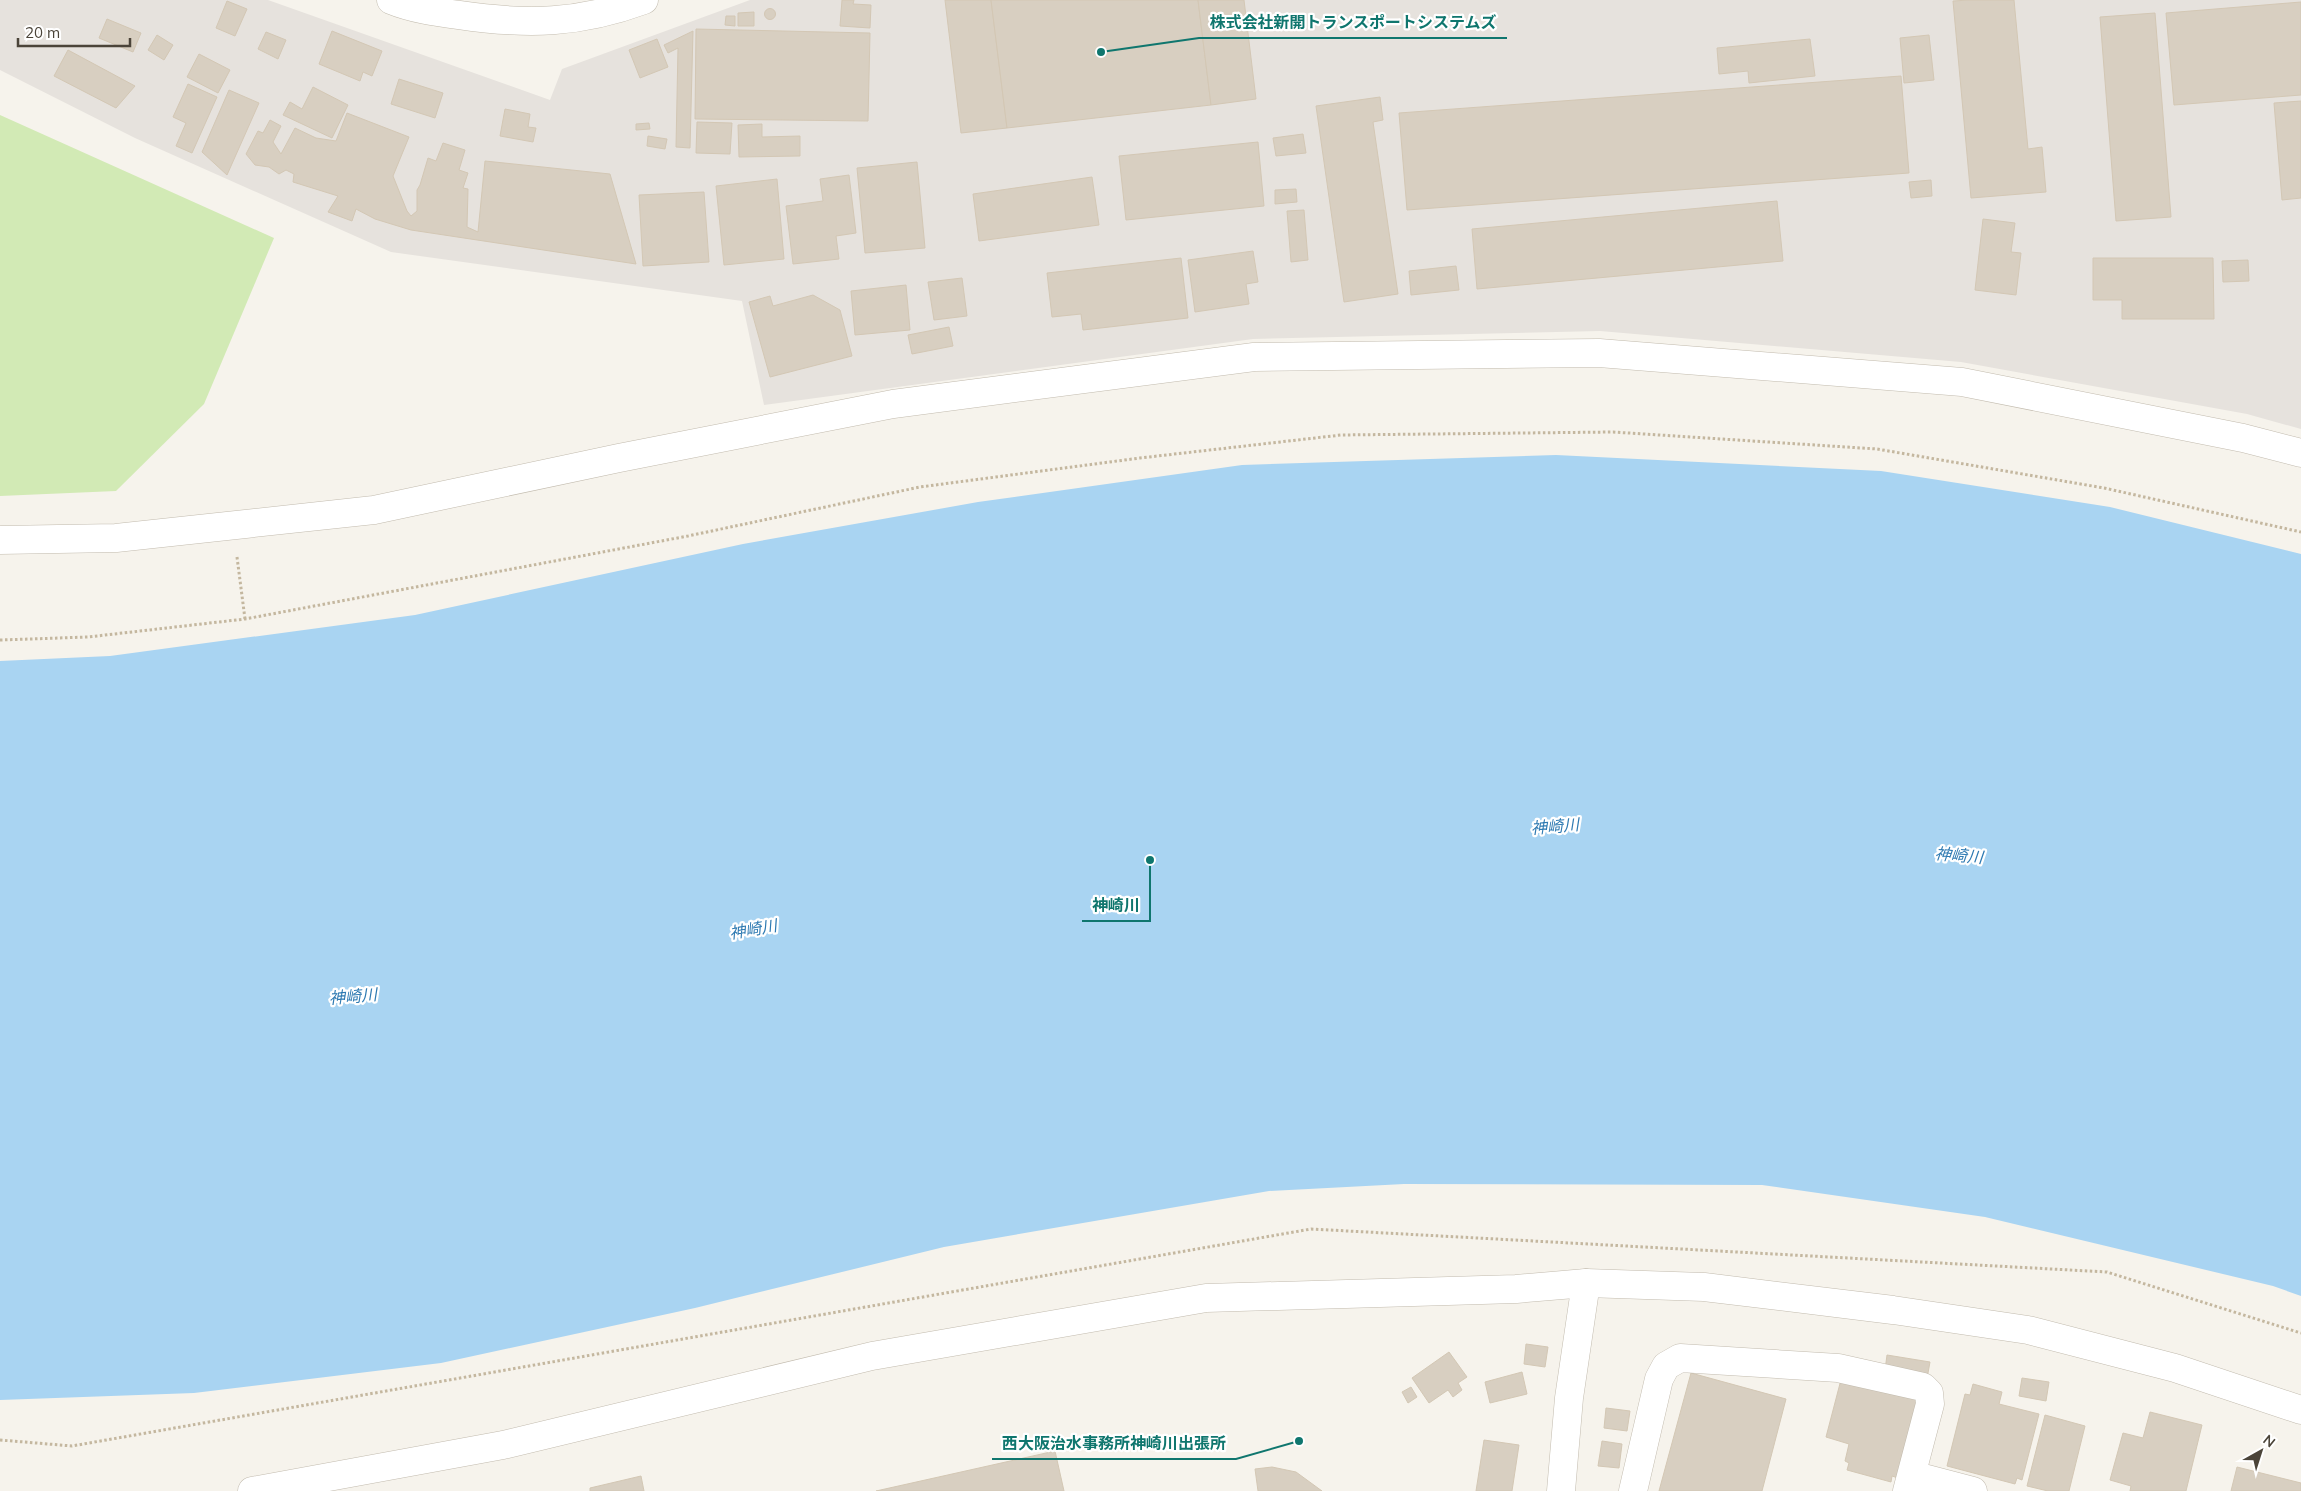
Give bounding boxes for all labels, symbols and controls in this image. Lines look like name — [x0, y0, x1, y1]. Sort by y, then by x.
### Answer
callout: 株式会社新開トランスポートシステムズ — [1199, 7, 1507, 38]
text: 株式会社新開トランスポートシステムズ — [1209, 12, 1497, 32]
scale bar — [18, 15, 130, 47]
text: 20 m — [25, 23, 60, 42]
water label: 神崎川 — [1530, 814, 1582, 838]
water label: 神崎川 — [1934, 843, 1986, 867]
callout: 神崎川 — [1082, 890, 1150, 921]
text: 神崎川 — [1092, 895, 1140, 915]
water label: 神崎川 — [728, 915, 780, 943]
water label: 神崎川 — [328, 984, 380, 1008]
north arrow — [2236, 1426, 2286, 1476]
callout: 西大阪治水事務所神崎川出張所 — [992, 1428, 1236, 1459]
text: N — [2259, 1431, 2279, 1451]
text: 西大阪治水事務所神崎川出張所 — [1002, 1433, 1226, 1453]

